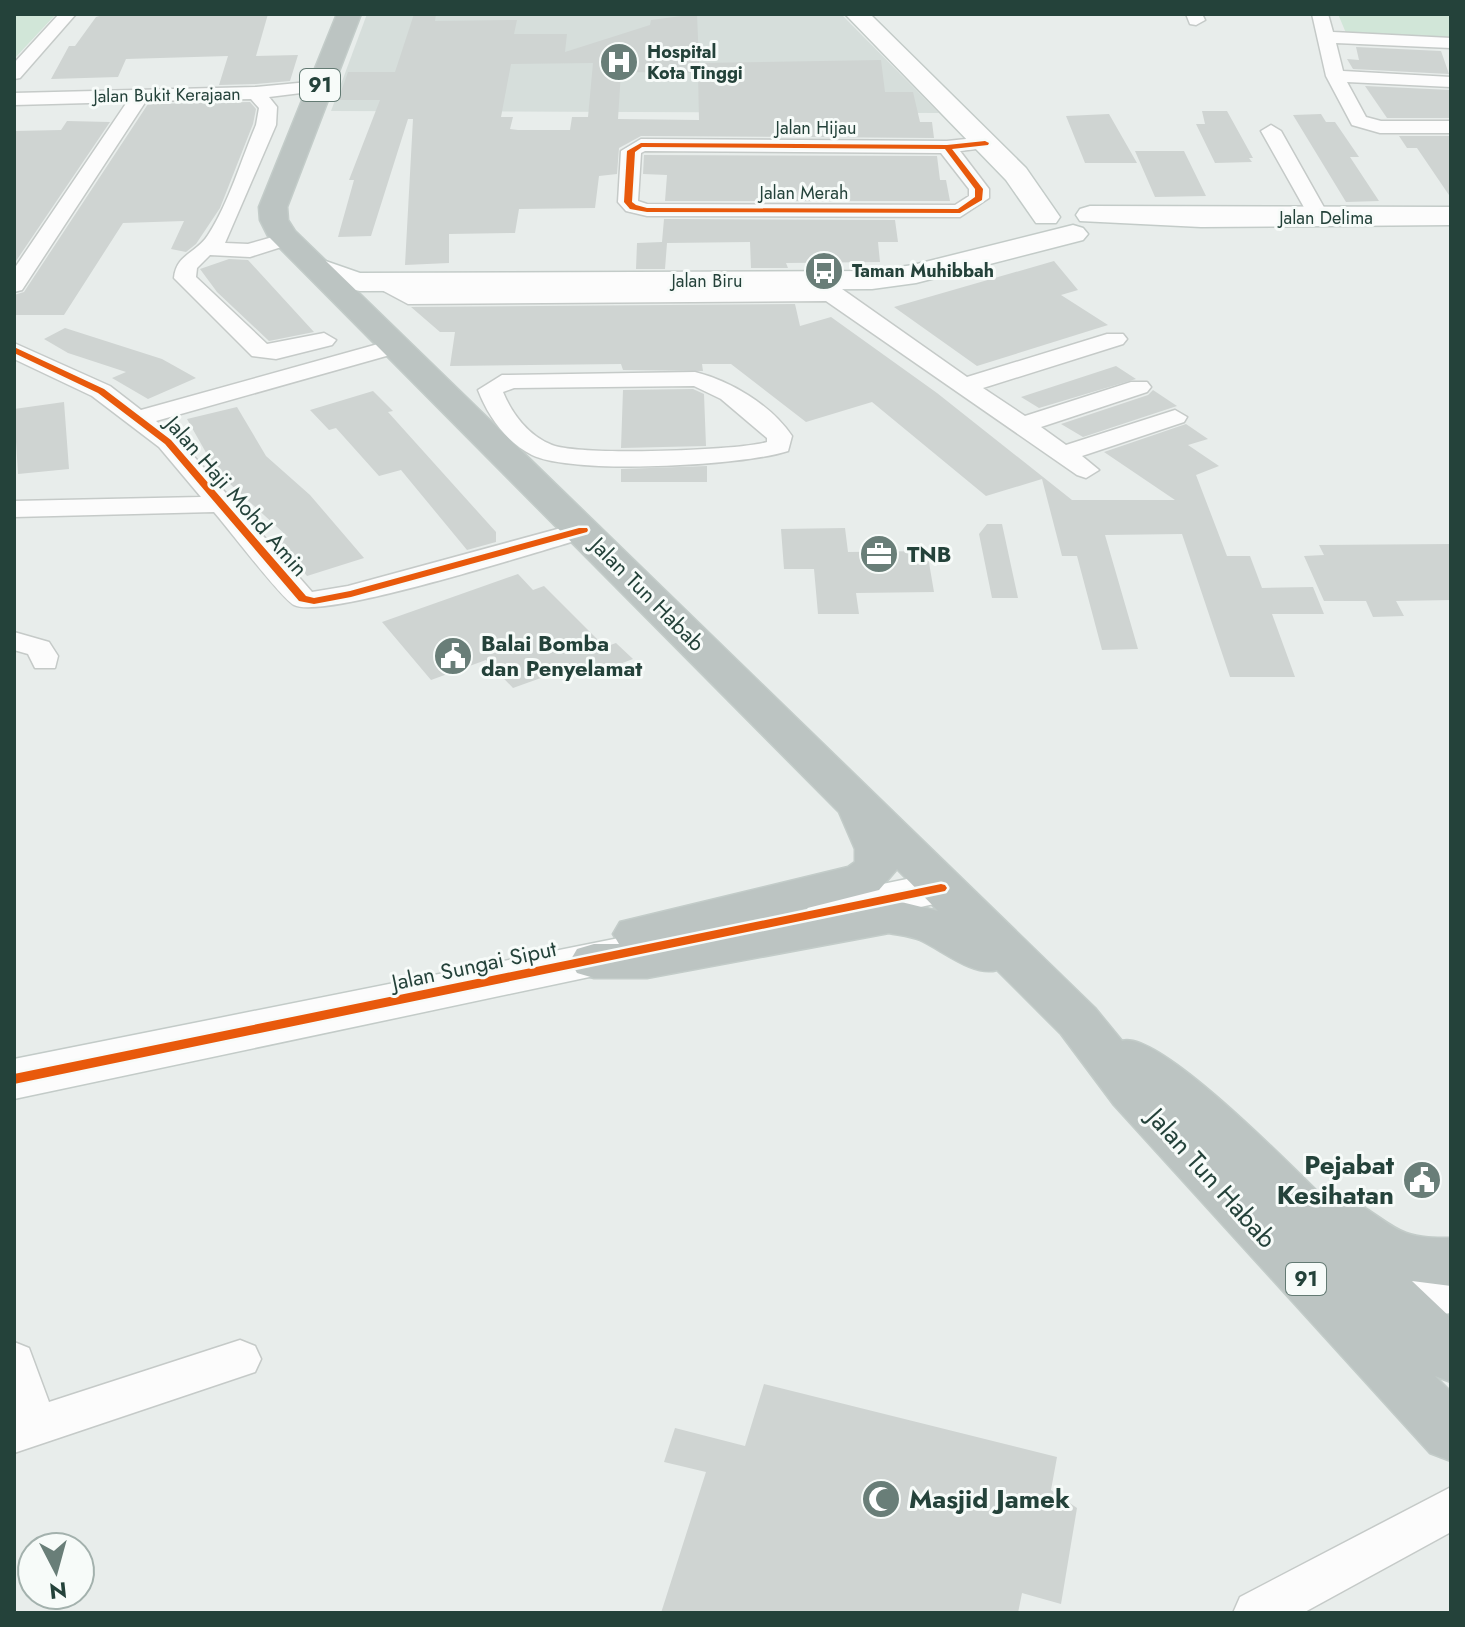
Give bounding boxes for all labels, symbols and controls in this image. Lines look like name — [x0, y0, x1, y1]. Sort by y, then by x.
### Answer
place label: Hospital Kota Tinggi — [647, 39, 743, 86]
hospital icon: Hospital Kota Tinggi — [598, 41, 640, 83]
road number: 91 — [300, 69, 340, 101]
street label: Jalan Bukit Kerajaan — [91, 81, 241, 109]
street label: Jalan Hijau — [774, 115, 856, 141]
street label: Jalan Merah — [758, 180, 848, 206]
street label: Jalan Delima — [1277, 205, 1373, 231]
bus stop icon: Taman Muhibbah — [803, 250, 845, 292]
place label: Taman Muhibbah — [852, 258, 994, 284]
street label: Jalan Biru — [670, 268, 742, 294]
street label: Jalan Haji Mohd Amin — [156, 407, 316, 583]
street label: Jalan Tun Habab — [582, 528, 712, 658]
office icon: TNB — [858, 533, 900, 575]
place label: TNB — [907, 538, 951, 570]
place label: Balai Bomba dan Penyelamat — [481, 627, 642, 684]
public building icon: Balai Bomba dan Penyelamat — [432, 635, 474, 677]
street label: Jalan Sungai Siput — [386, 932, 560, 999]
street label: Jalan Tun Habab — [1137, 1097, 1285, 1256]
place label: Pejabat Kesihatan — [1277, 1146, 1395, 1214]
public building icon: Pejabat Kesihatan — [1401, 1159, 1443, 1201]
road number: 91 — [1286, 1263, 1326, 1295]
mosque icon: Masjid Jamek — [860, 1478, 902, 1520]
place label: Masjid Jamek — [909, 1480, 1070, 1518]
north arrow — [16, 1531, 96, 1611]
text: N — [48, 1574, 68, 1608]

